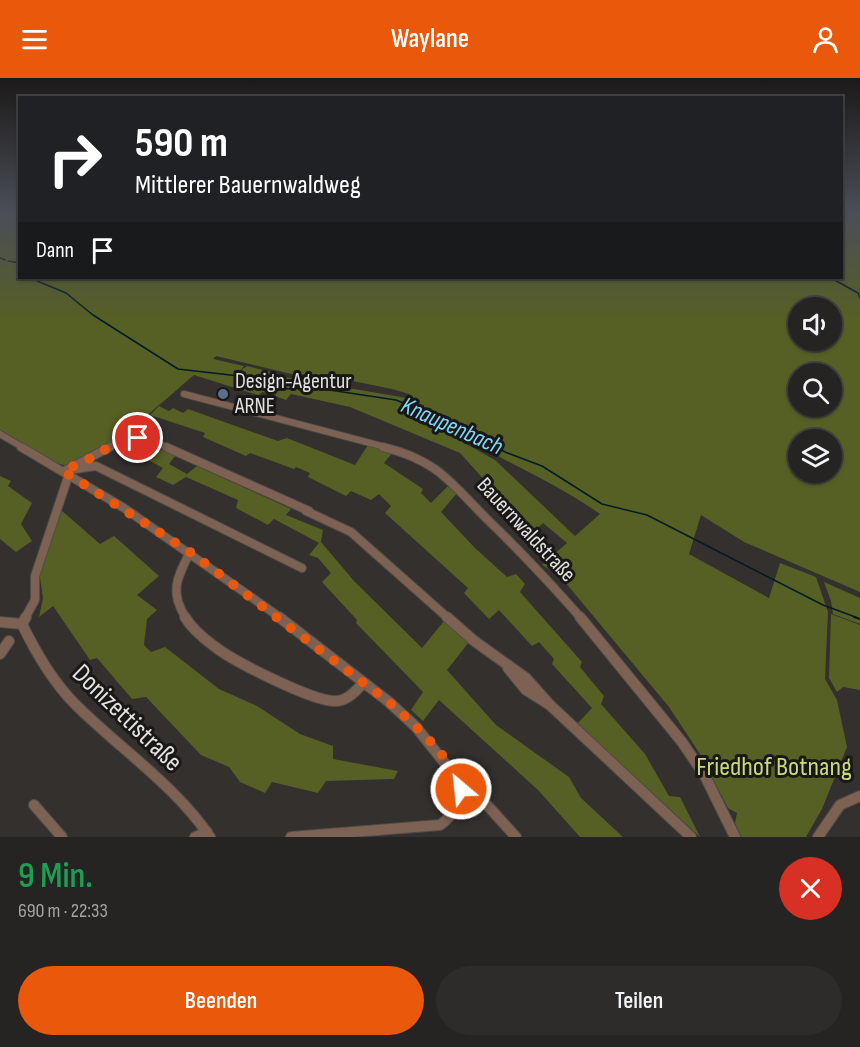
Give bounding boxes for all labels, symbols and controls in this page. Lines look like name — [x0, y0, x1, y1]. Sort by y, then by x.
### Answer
icon: menu — [18, 23, 51, 56]
text: Waylane — [391, 23, 469, 55]
icon: person — [809, 23, 842, 56]
text: 590 m — [135, 118, 228, 169]
icon: right — [36, 120, 114, 198]
text: Mittlerer Bauernwaldweg — [135, 169, 361, 201]
icon: arrive — [86, 234, 119, 267]
text: Dann — [36, 237, 74, 264]
map controls — [788, 297, 842, 483]
button: sound — [788, 297, 842, 351]
button: search — [788, 363, 842, 417]
place label: Design-Agentur ARNE — [234, 368, 352, 420]
marker: Design-Agentur ARNE — [216, 387, 230, 401]
water label: Knaupenbach — [397, 391, 507, 461]
pin — [112, 412, 163, 463]
icon: arrive — [121, 421, 154, 454]
button: layers — [788, 429, 842, 483]
street label: Bauernwaldstraße — [471, 472, 581, 588]
street label: Donizettistraße — [65, 658, 189, 778]
park label: Friedhof Botnang — [696, 751, 852, 783]
position arrow — [429, 757, 493, 821]
text: 9 Min. — [18, 855, 93, 898]
button: close — [779, 857, 842, 920]
text: 690 m · 22:33 — [18, 899, 108, 923]
button: Beenden — [18, 966, 424, 1035]
button: Teilen — [436, 966, 842, 1035]

